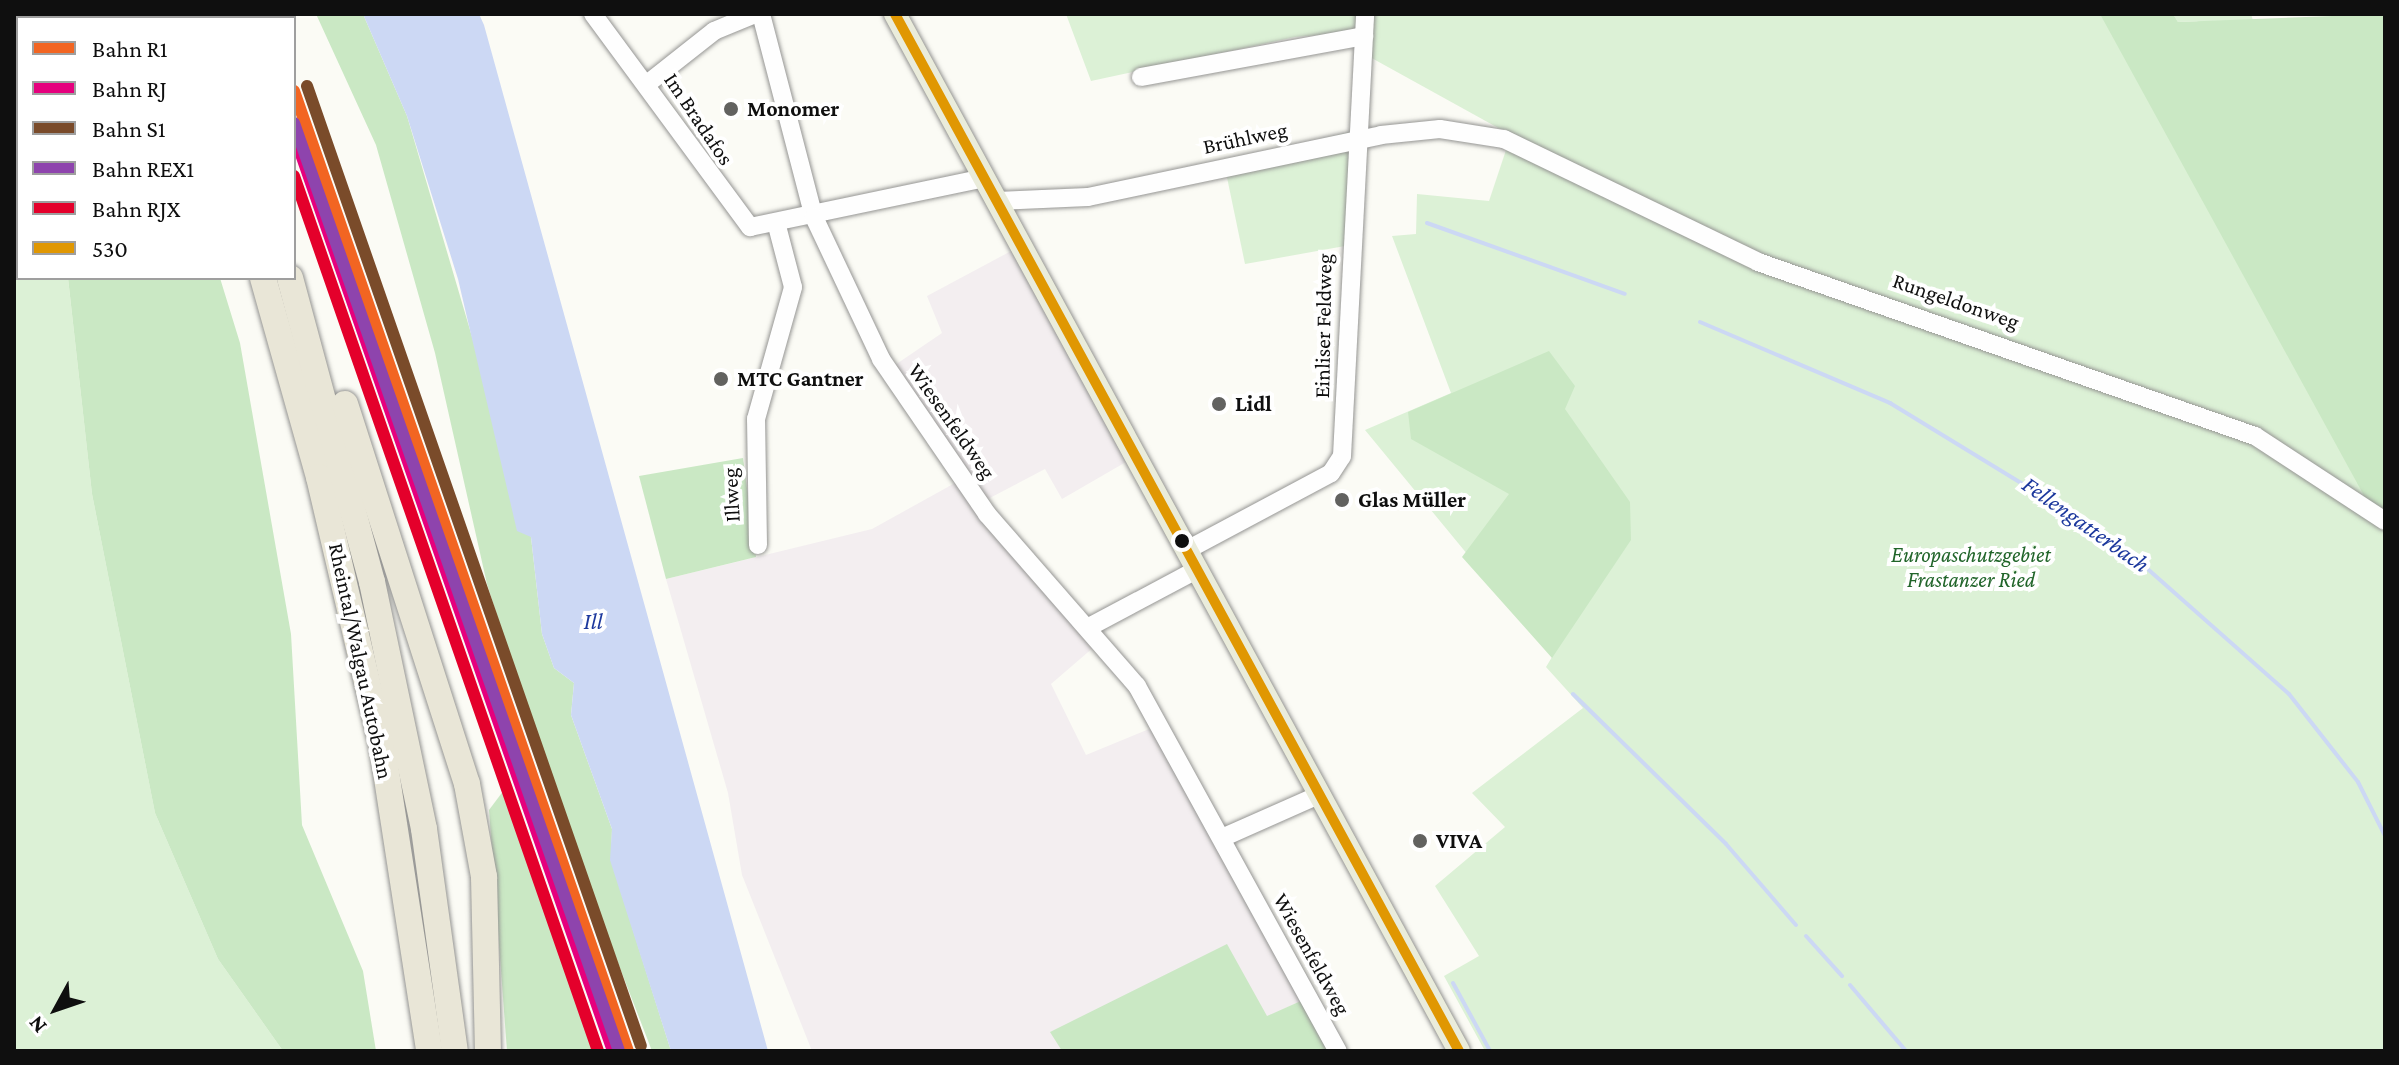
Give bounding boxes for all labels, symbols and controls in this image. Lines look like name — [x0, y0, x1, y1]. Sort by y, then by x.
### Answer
legend — [16, 16, 296, 280]
text: Bahn R1 — [92, 35, 168, 62]
street label: Im Bradafos — [658, 68, 740, 170]
text: Bahn RJ — [92, 75, 167, 102]
place label: Monomer — [747, 96, 839, 122]
marker: Monomer — [722, 100, 740, 118]
text: Bahn S1 — [92, 115, 166, 142]
street label: Brühlweg — [1200, 116, 1290, 160]
text: Bahn REX1 — [92, 155, 194, 182]
text: Bahn RJX — [92, 195, 180, 222]
text: 530 — [92, 235, 128, 262]
street label: Einliser Feldweg — [1309, 253, 1337, 399]
street label: Rungeldonweg — [1889, 267, 2023, 335]
street label: Wiesenfeldweg — [902, 358, 1002, 484]
place label: MTC Gantner — [737, 366, 864, 392]
marker: MTC Gantner — [712, 370, 730, 388]
place label: Lidl — [1235, 391, 1272, 417]
marker: Lidl — [1210, 395, 1228, 413]
street label: Illweg — [716, 467, 746, 523]
water label: Fellengatterbach — [2017, 470, 2155, 578]
place label: Glas Müller — [1358, 487, 1466, 513]
marker: Glas Müller — [1333, 491, 1351, 509]
unlabelled marker — [1174, 533, 1190, 549]
street label: Rheintal/Walgau Autobahn — [323, 541, 399, 781]
park label: Europaschutzgebiet Frastanzer Ried — [1891, 541, 2051, 592]
water label: Ill — [584, 607, 602, 635]
place label: VIVA — [1436, 828, 1482, 854]
marker: VIVA — [1411, 832, 1429, 850]
street label: Wiesenfeldweg — [1268, 889, 1356, 1019]
north arrow — [16, 969, 96, 1049]
text: N — [23, 1011, 52, 1039]

